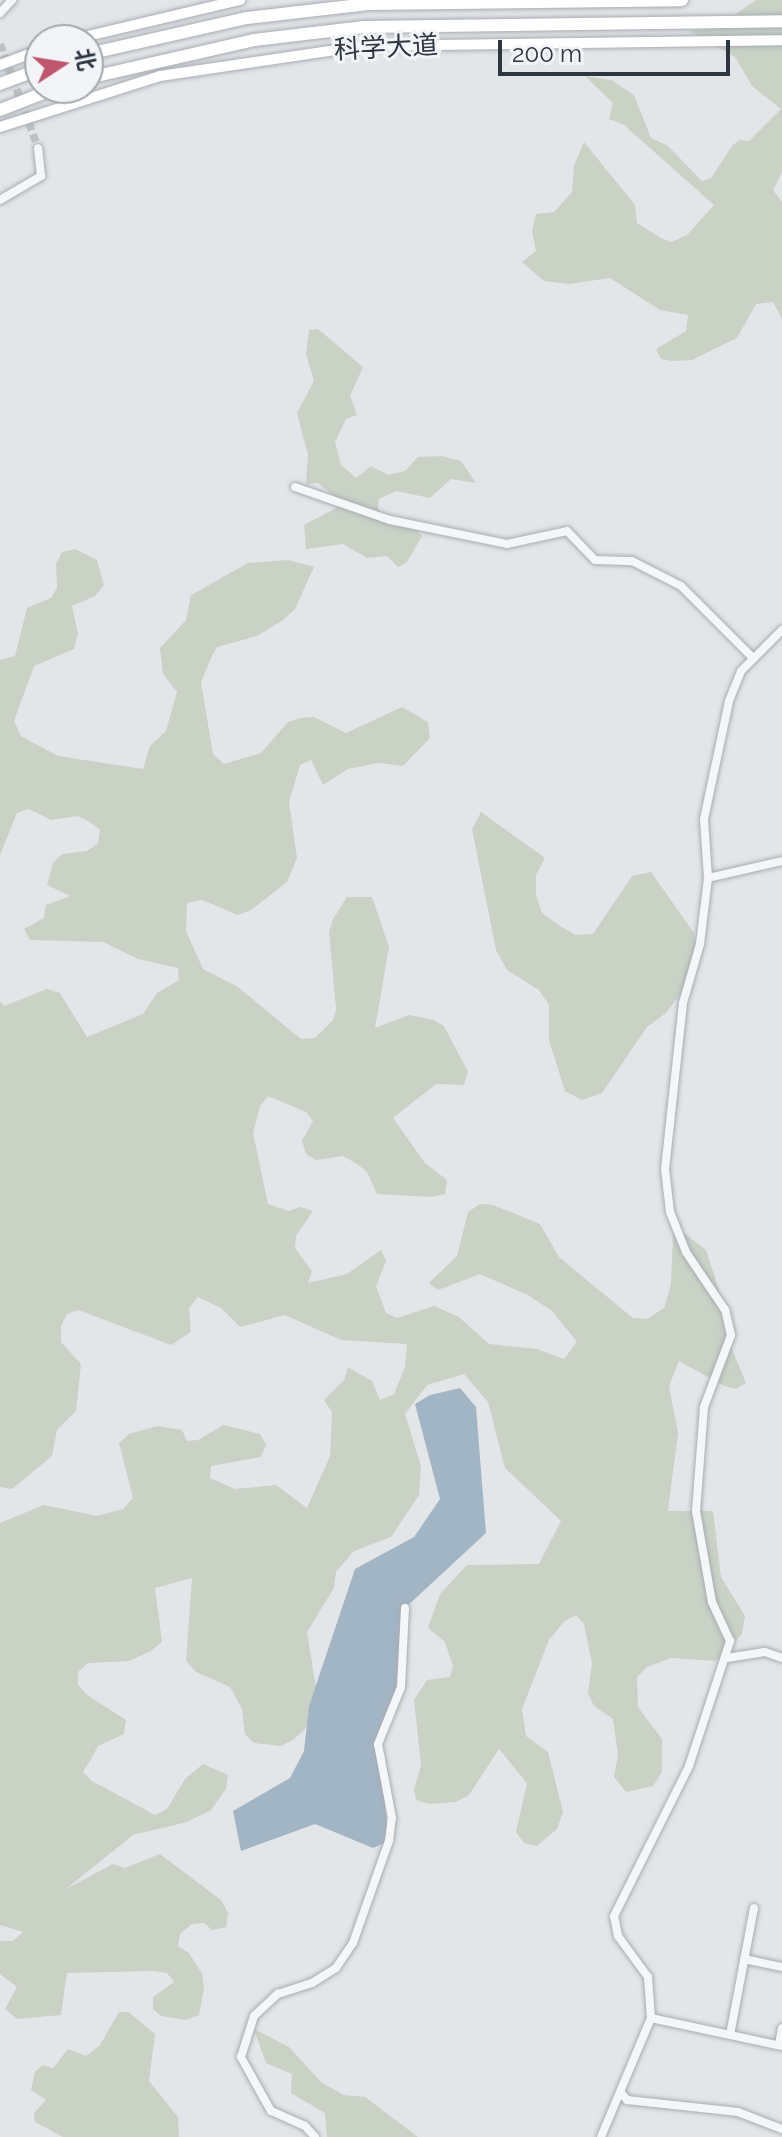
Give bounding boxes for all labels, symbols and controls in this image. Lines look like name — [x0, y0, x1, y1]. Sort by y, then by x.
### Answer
north arrow — [24, 24, 104, 104]
scale bar — [502, 24, 734, 74]
street label: 科学大道 — [333, 30, 439, 66]
text: 200 m — [512, 39, 582, 68]
text: 北 — [71, 46, 101, 73]

